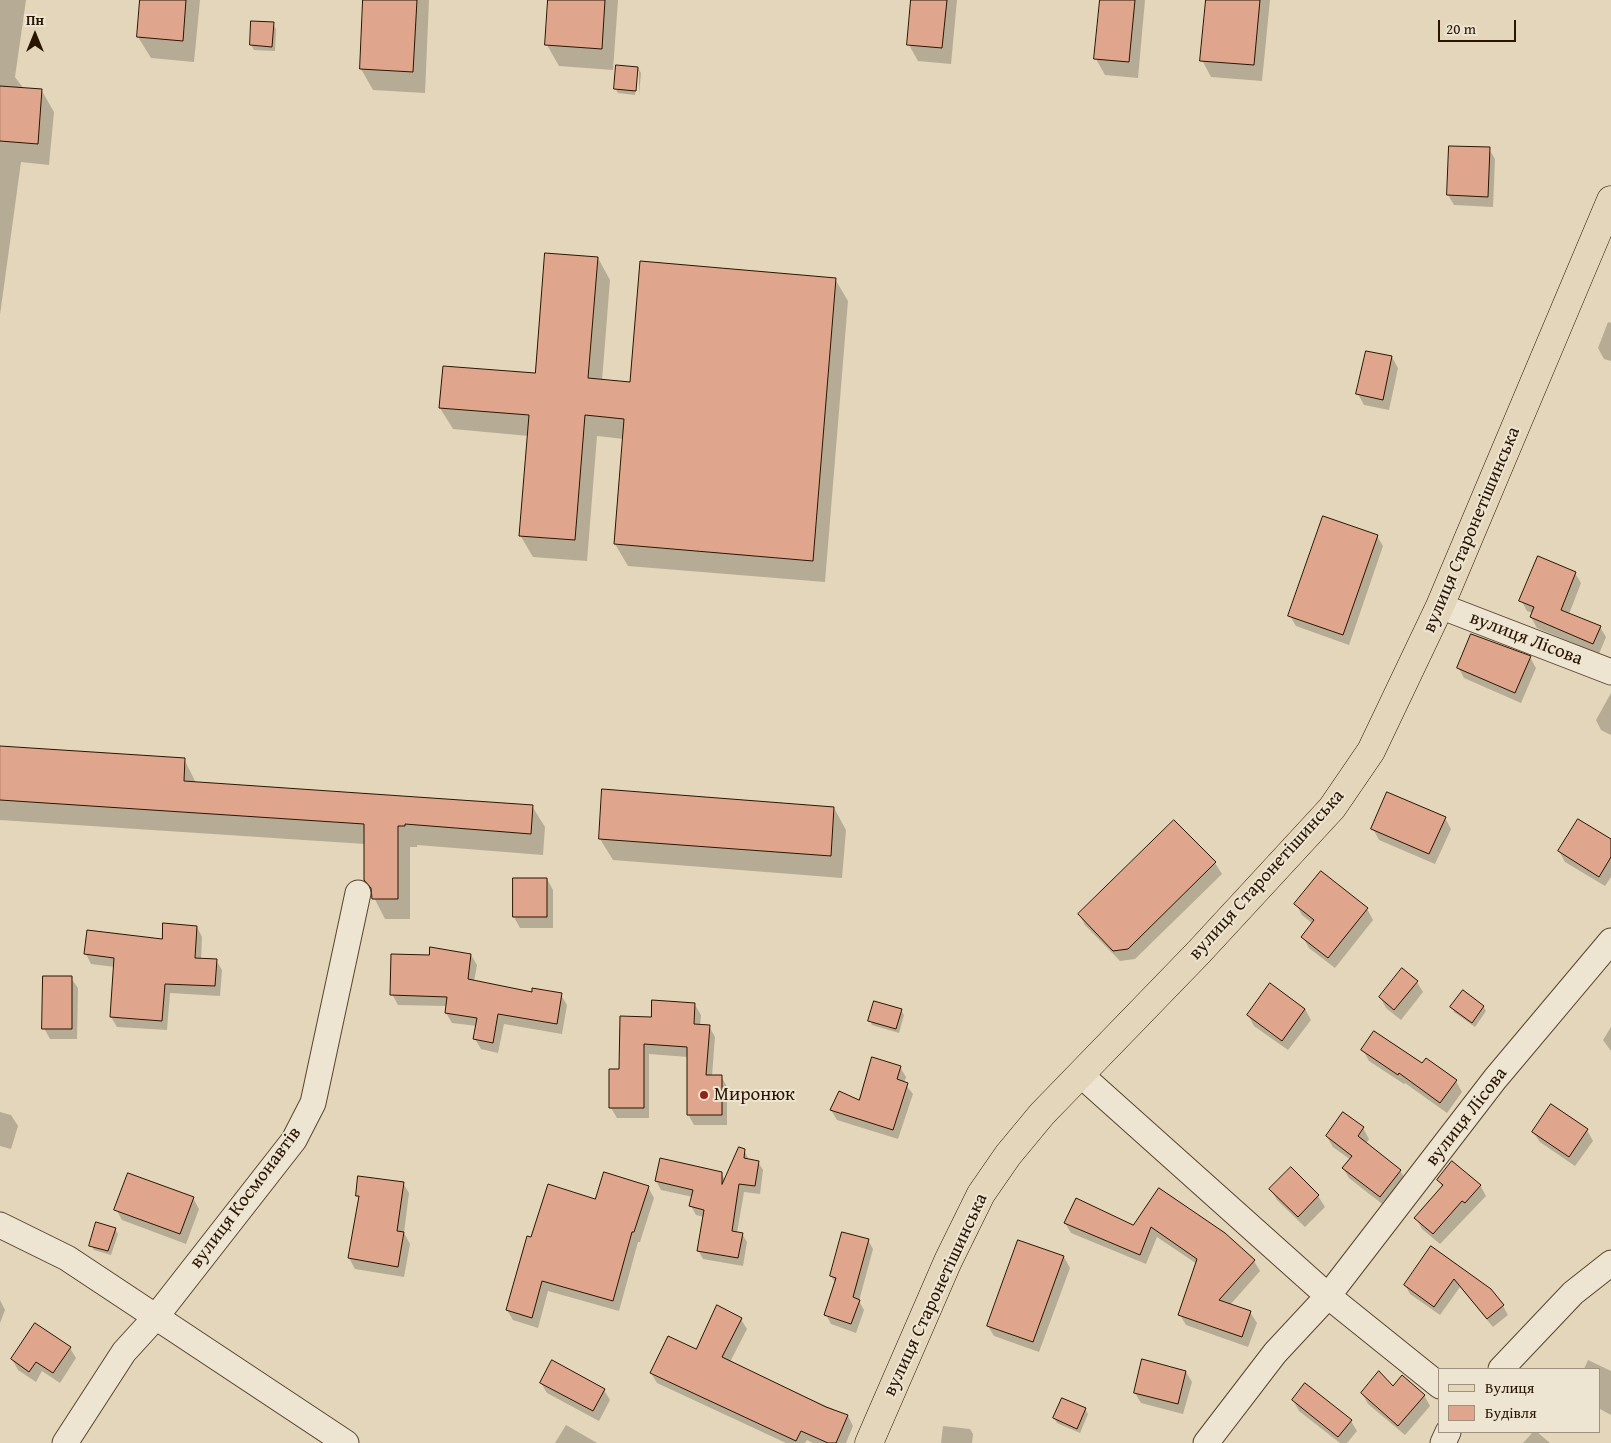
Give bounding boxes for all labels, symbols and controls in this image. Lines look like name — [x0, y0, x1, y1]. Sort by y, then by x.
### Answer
north arrow — [10, 10, 60, 60]
text: Пн — [26, 10, 44, 30]
scale bar — [1441, 10, 1518, 42]
text: 20 m — [1446, 18, 1476, 39]
street label: вулиця Старонетішинська — [1418, 424, 1526, 636]
street label: вулиця Лісова — [1466, 607, 1586, 671]
street label: вулиця Старонетішинська — [1184, 785, 1350, 965]
street label: вулиця Лісова — [1421, 1063, 1513, 1171]
place label: Миронюк — [714, 1084, 795, 1106]
marker: Миронюк — [698, 1089, 710, 1101]
street label: вулиця Космонавтів — [185, 1123, 307, 1273]
street label: вулиця Старонетішинська — [879, 1190, 993, 1400]
legend — [1438, 1368, 1601, 1433]
text: Вулиця — [1485, 1377, 1534, 1398]
text: Будівля — [1485, 1402, 1537, 1423]

